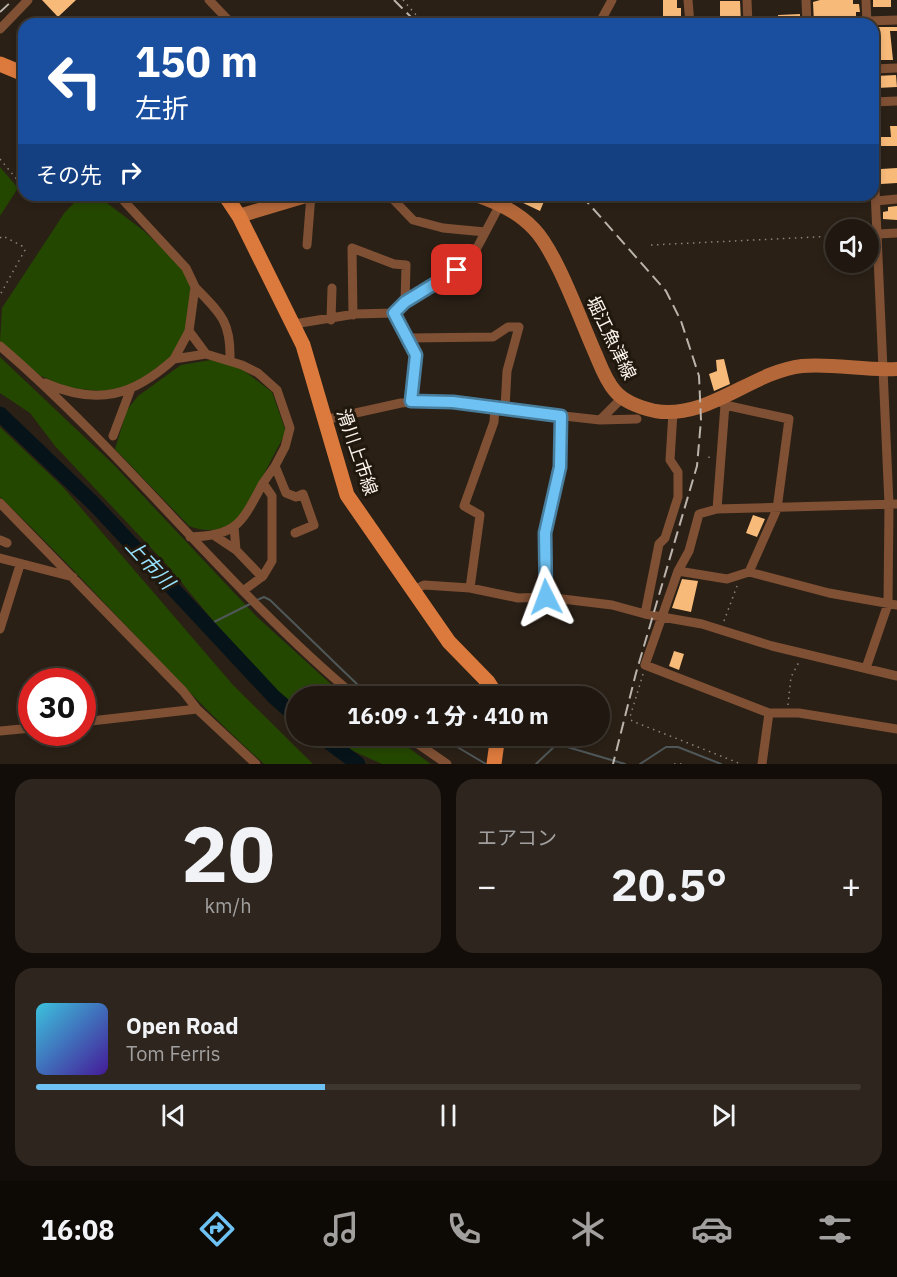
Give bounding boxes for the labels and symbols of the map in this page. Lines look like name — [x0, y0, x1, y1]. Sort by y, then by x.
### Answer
pin — [431, 244, 482, 295]
street label: 堀江魚津線 — [581, 292, 642, 383]
street label: 滑川上市線 — [332, 406, 383, 498]
water label: 上市川 — [120, 533, 182, 596]
position arrow — [514, 565, 578, 629]
speed limit sign: 30 — [18, 668, 96, 746]

